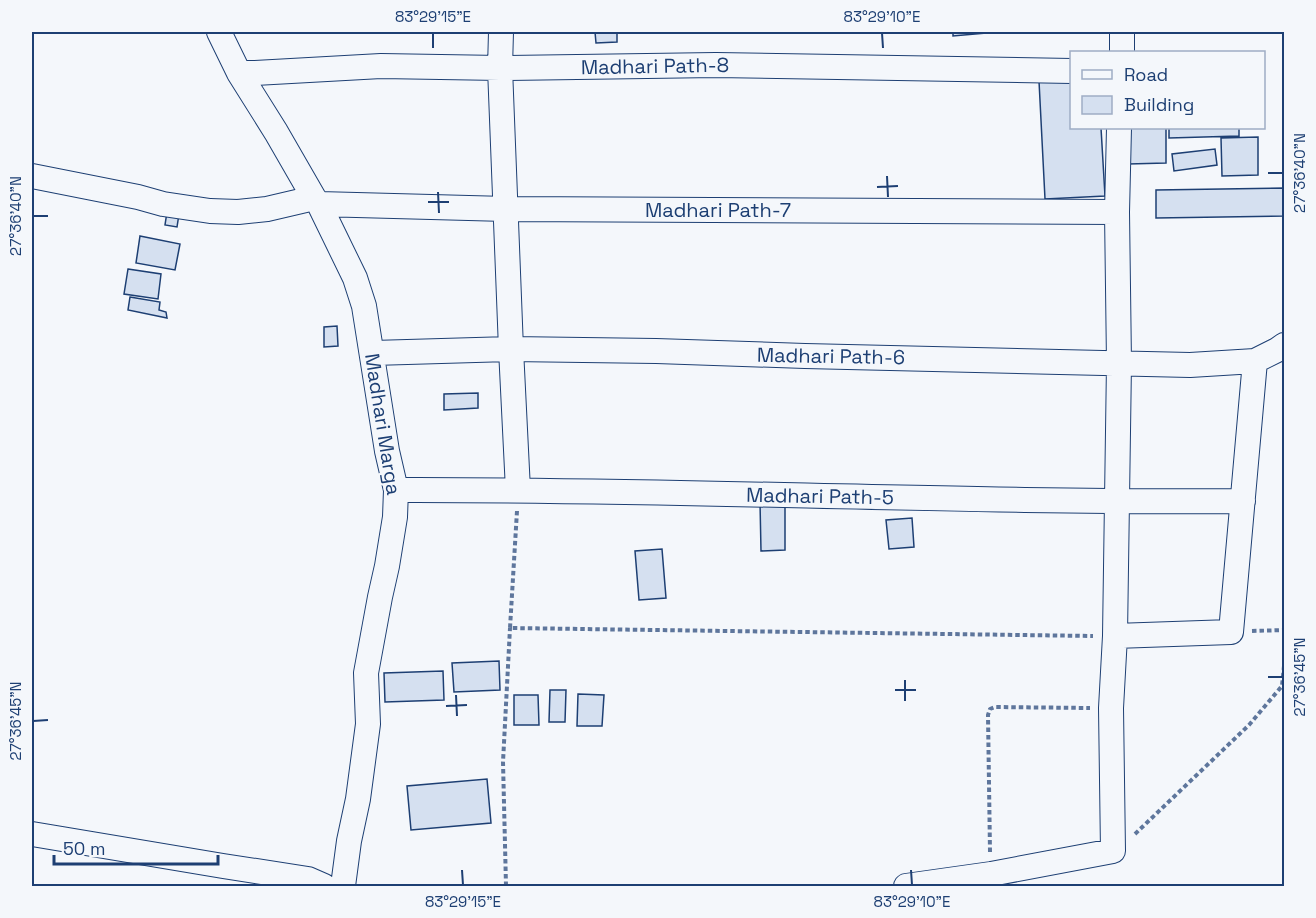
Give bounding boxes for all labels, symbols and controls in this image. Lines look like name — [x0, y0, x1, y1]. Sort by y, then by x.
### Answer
text: 83°29'15"E — [395, 7, 471, 26]
text: 83°29'10"E — [844, 7, 920, 26]
legend — [1070, 51, 1265, 129]
street label: Madhari Path-8 — [581, 52, 729, 80]
text: Road — [1124, 63, 1168, 86]
text: Building — [1124, 93, 1194, 116]
text: 27°36'40"N — [1290, 133, 1309, 213]
text: 27°36'40"N — [6, 176, 25, 256]
street label: Madhari Path-7 — [645, 197, 791, 223]
street label: Madhari Path-6 — [757, 342, 905, 370]
street label: Madhari Marga — [359, 351, 407, 497]
street label: Madhari Path-5 — [746, 482, 894, 510]
text: 27°36'45"N — [1290, 637, 1309, 717]
text: 27°36'45"N — [6, 681, 25, 761]
scale bar — [54, 828, 218, 866]
text: 50 m — [63, 837, 105, 860]
text: 83°29'15"E — [425, 892, 501, 911]
text: 83°29'10"E — [874, 892, 950, 911]

